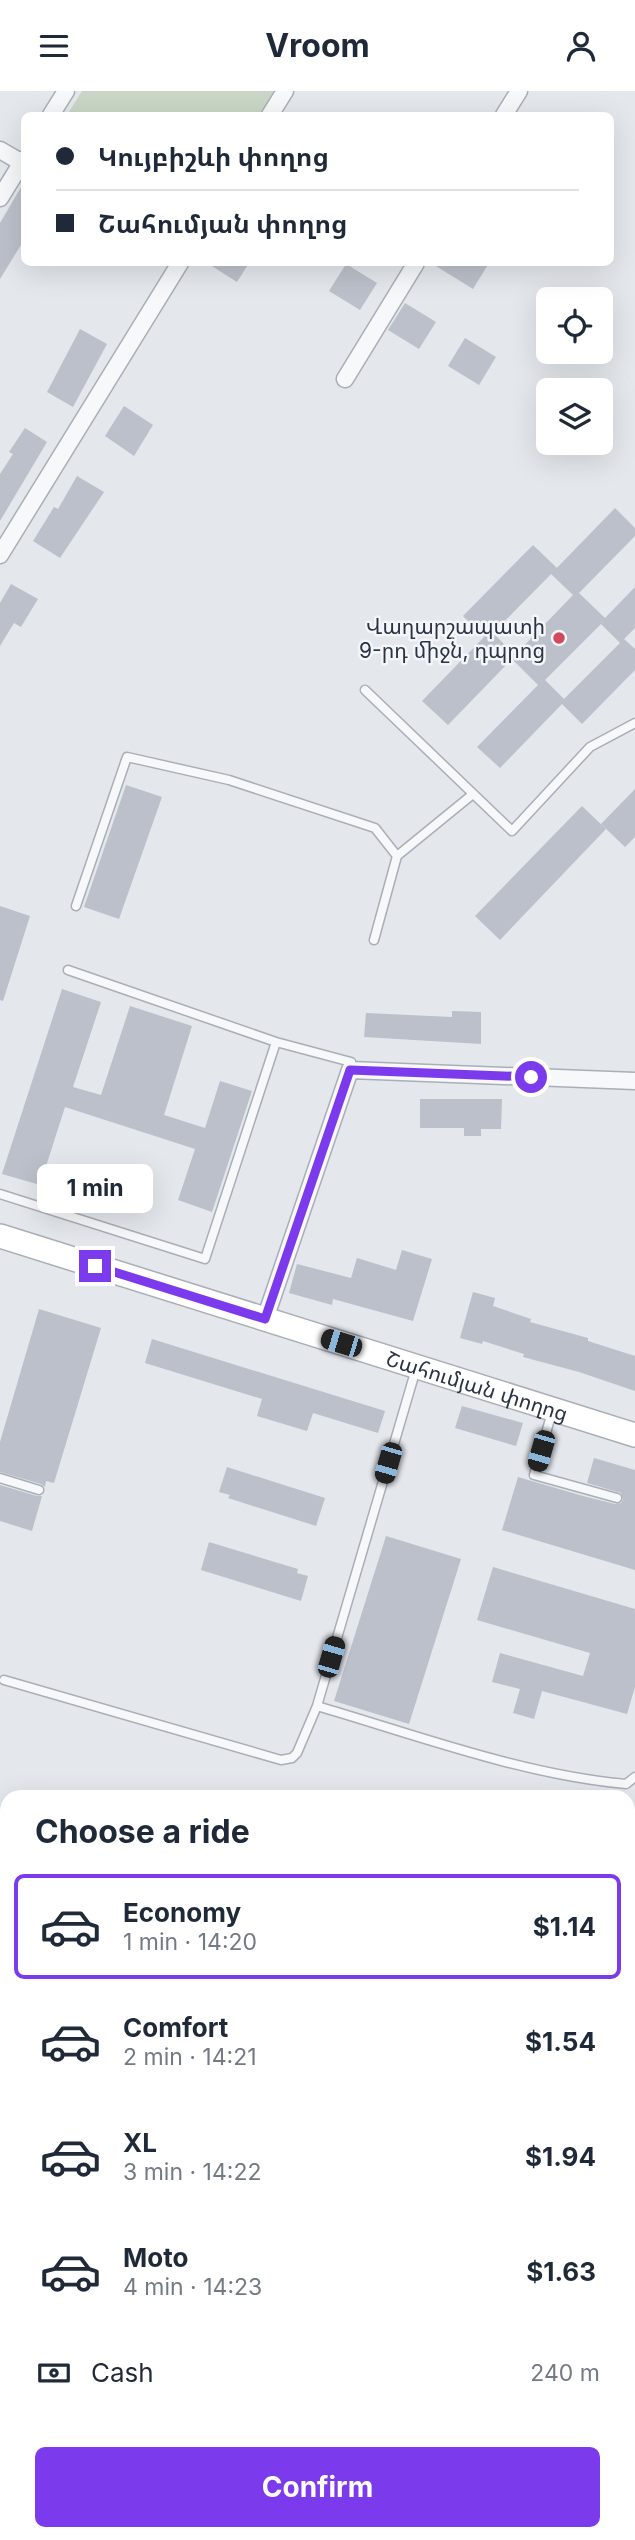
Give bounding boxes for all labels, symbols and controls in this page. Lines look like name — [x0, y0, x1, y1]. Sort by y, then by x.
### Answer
text: Vroom — [265, 26, 370, 65]
icon: menu — [35, 27, 73, 65]
icon: person — [562, 27, 600, 65]
text: Կույբիշևի փողոց — [98, 141, 329, 172]
text: Շահումյան փողոց — [98, 208, 348, 239]
map controls — [536, 287, 613, 455]
button: locate — [536, 287, 613, 364]
button: layers — [536, 378, 613, 455]
place label: Վաղարշապատի 9-րդ միջն, դպրոց — [359, 614, 545, 663]
marker: Վաղարշապատի 9-րդ միջն, դպրոց — [551, 630, 567, 646]
route start — [515, 1061, 547, 1093]
callout: 1 min — [37, 1165, 153, 1213]
text: 1 min — [67, 1174, 123, 1202]
route end — [79, 1250, 111, 1282]
car — [318, 1327, 365, 1359]
street label: Շահումյան փողոց — [383, 1345, 571, 1426]
car — [526, 1428, 557, 1474]
car — [373, 1440, 404, 1486]
car — [316, 1634, 347, 1680]
text: Choose a ride — [35, 1812, 250, 1851]
icon: car — [39, 1895, 102, 1958]
text: Economy — [123, 1897, 241, 1928]
text: $1.14 — [533, 1911, 596, 1942]
text: 1 min · 14:20 — [123, 1928, 257, 1956]
icon: car — [39, 2010, 102, 2073]
text: Comfort — [123, 2012, 228, 2043]
text: $1.54 — [525, 2026, 596, 2057]
text: 2 min · 14:21 — [123, 2043, 257, 2071]
icon: car — [39, 2125, 102, 2188]
text: XL — [123, 2127, 157, 2158]
text: $1.94 — [525, 2141, 596, 2172]
text: 3 min · 14:22 — [123, 2158, 261, 2186]
icon: car — [39, 2240, 102, 2303]
text: Moto — [123, 2242, 188, 2273]
text: $1.63 — [526, 2256, 596, 2287]
text: 4 min · 14:23 — [123, 2273, 262, 2301]
icon: cash — [35, 2354, 73, 2392]
text: Cash — [91, 2357, 154, 2388]
text: 240 m — [530, 2359, 600, 2387]
button: Confirm — [35, 2447, 600, 2527]

